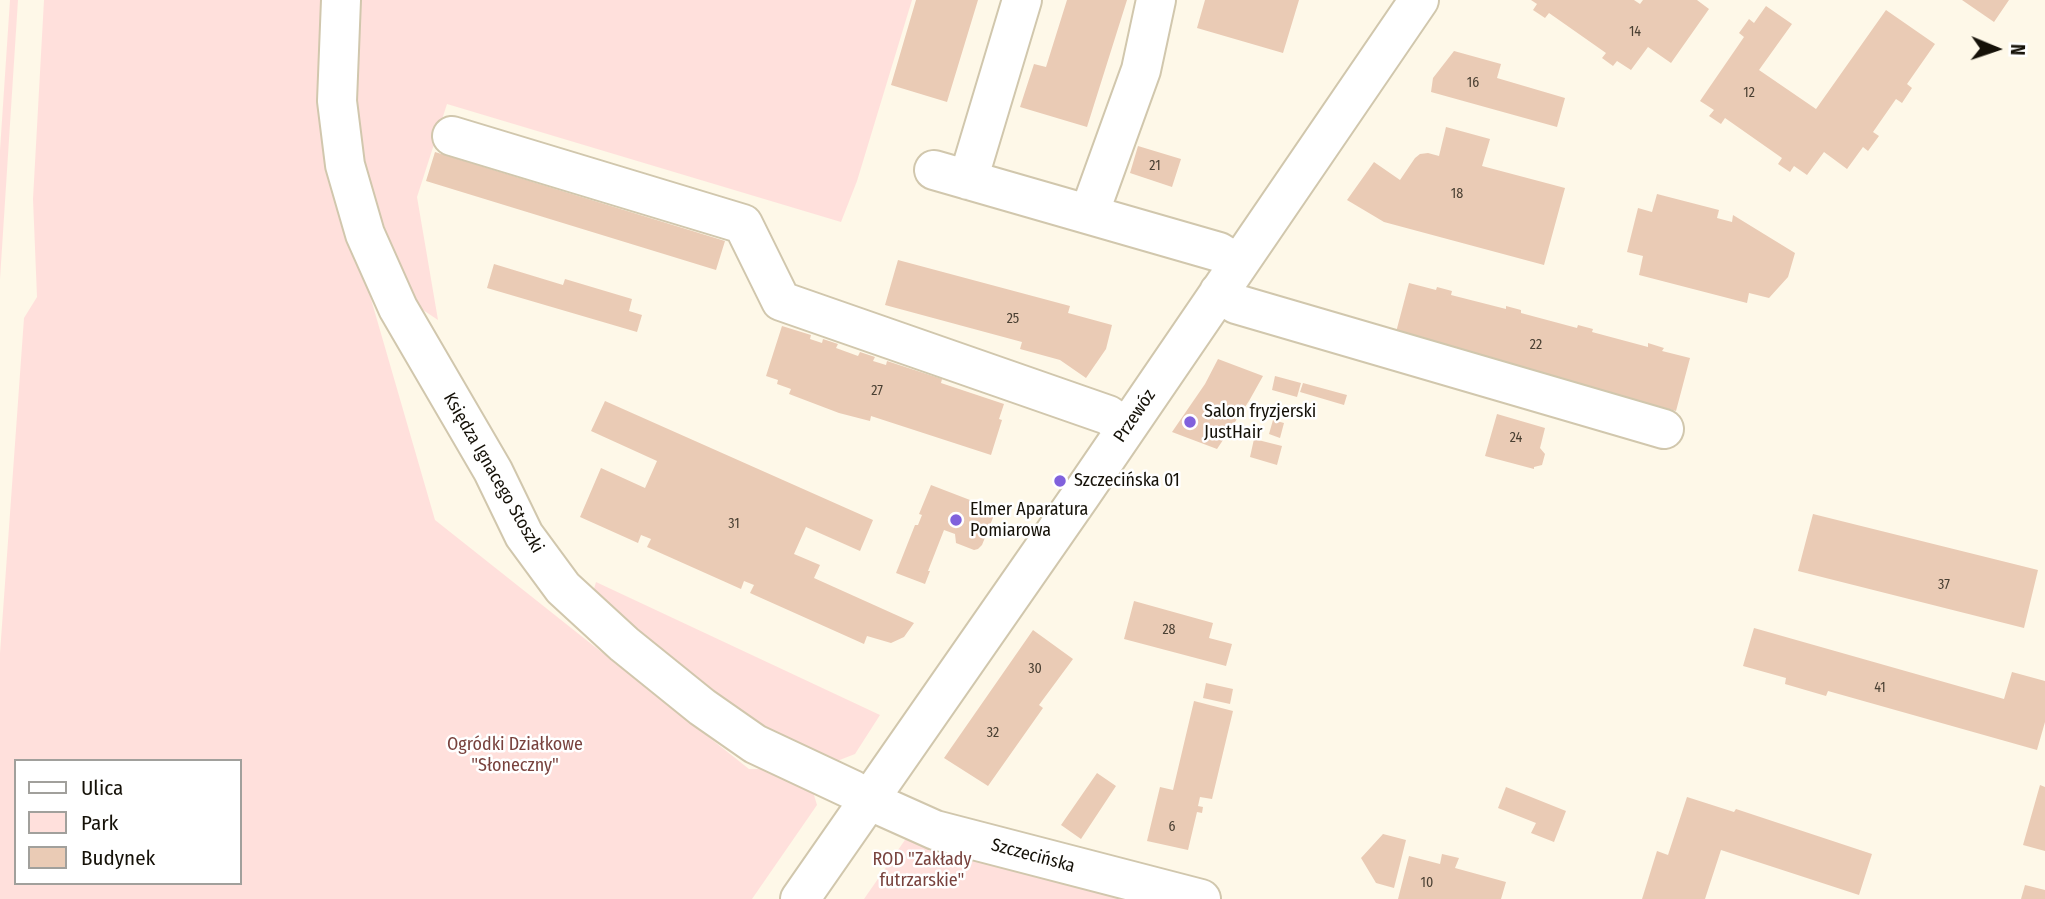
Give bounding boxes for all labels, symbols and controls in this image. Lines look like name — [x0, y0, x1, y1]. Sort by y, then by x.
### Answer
north arrow — [1961, 14, 2031, 84]
house number: 14 — [1629, 24, 1641, 40]
text: N — [2006, 44, 2029, 56]
house number: 16 — [1467, 75, 1479, 91]
house number: 12 — [1743, 85, 1755, 101]
house number: 21 — [1149, 158, 1161, 174]
house number: 18 — [1451, 186, 1463, 202]
house number: 25 — [1007, 311, 1019, 327]
house number: 22 — [1530, 337, 1542, 353]
house number: 27 — [871, 383, 883, 399]
street label: Przewóz — [1109, 385, 1161, 447]
street label: Księdza Ignacego Stoszki — [438, 389, 548, 557]
place label: Salon fryzjerski JustHair — [1204, 401, 1316, 444]
marker: Salon fryzjerski JustHair — [1182, 414, 1198, 430]
house number: 24 — [1510, 430, 1522, 446]
place label: Szczecińska 01 — [1074, 470, 1180, 492]
marker: Szczecińska 01 — [1052, 473, 1068, 489]
place label: Elmer Aparatura Pomiarowa — [970, 499, 1088, 542]
marker: Elmer Aparatura Pomiarowa — [948, 512, 964, 528]
house number: 31 — [728, 516, 740, 532]
house number: 37 — [1938, 577, 1950, 593]
house number: 28 — [1162, 622, 1176, 638]
house number: 30 — [1028, 661, 1042, 677]
house number: 41 — [1874, 680, 1886, 696]
house number: 32 — [987, 725, 999, 741]
park label: Ogródki Działkowe "Słoneczny" — [447, 734, 583, 776]
legend — [14, 759, 242, 885]
text: Ulica — [81, 775, 123, 801]
text: Park — [81, 810, 118, 836]
house number: 6 — [1169, 819, 1175, 835]
street label: Szczecińska — [989, 834, 1077, 878]
text: Budynek — [81, 845, 155, 871]
park label: ROD "Zakłady futrzarskie" — [872, 849, 972, 892]
house number: 10 — [1421, 875, 1433, 891]

